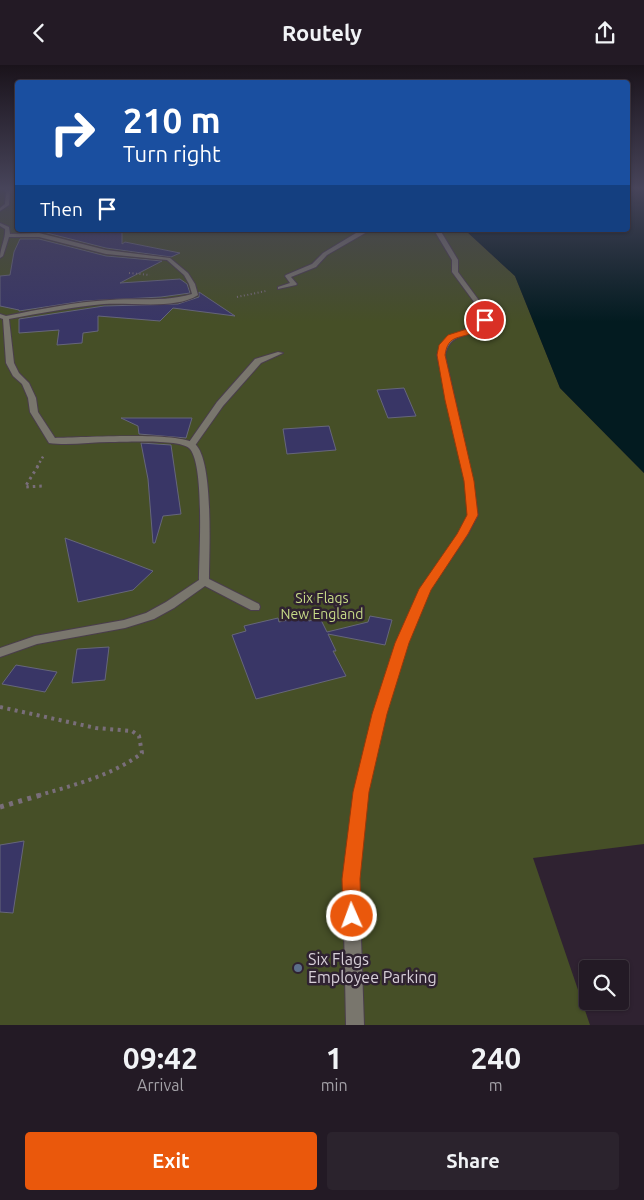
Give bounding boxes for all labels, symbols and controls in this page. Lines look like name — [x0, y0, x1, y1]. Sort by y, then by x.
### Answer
icon: back — [25, 19, 53, 47]
icon: share — [591, 19, 619, 47]
text: Routely — [282, 20, 362, 45]
icon: right — [40, 100, 105, 165]
text: 210 m — [123, 100, 221, 140]
text: Turn right — [123, 141, 221, 166]
icon: arrive — [93, 195, 121, 223]
text: Then — [40, 198, 83, 220]
pin — [464, 299, 506, 341]
icon: arrive — [471, 306, 499, 334]
park label: Six Flags New England — [281, 590, 363, 622]
position arrow — [325, 889, 377, 941]
place label: Six Flags Employee Parking — [308, 950, 437, 986]
map controls — [579, 960, 629, 1010]
button: search — [579, 960, 629, 1010]
marker: Six Flags Employee Parking — [292, 962, 304, 974]
text: 09:42 — [123, 1041, 198, 1075]
text: 1 — [326, 1041, 343, 1075]
text: 240 — [470, 1041, 521, 1075]
text: Arrival — [137, 1076, 184, 1094]
text: min — [321, 1076, 348, 1094]
text: m — [489, 1076, 503, 1094]
button: Exit — [25, 1132, 317, 1190]
button: Share — [327, 1132, 619, 1190]

